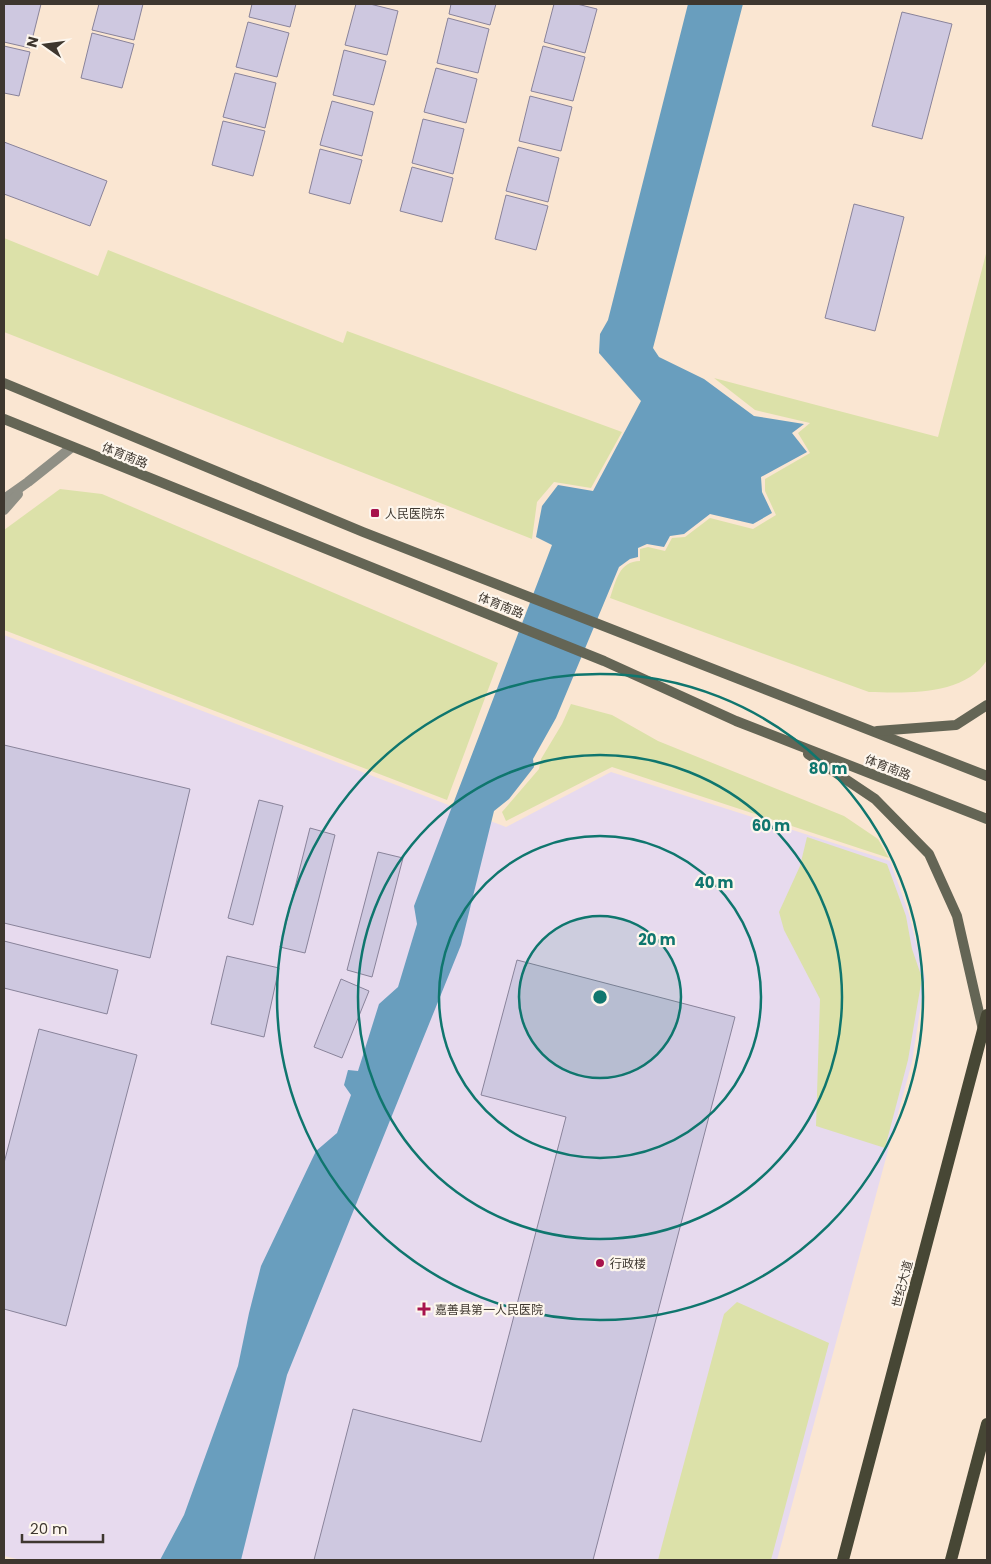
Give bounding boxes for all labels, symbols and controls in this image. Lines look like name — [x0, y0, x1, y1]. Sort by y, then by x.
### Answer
north arrow — [20, 20, 70, 70]
text: N — [21, 34, 43, 49]
street label: 体育南路 — [100, 438, 150, 472]
place label: 人民医院东 — [385, 505, 445, 522]
marker: 人民医院东 — [369, 507, 381, 519]
street label: 体育南路 — [476, 588, 526, 622]
street label: 体育南路 — [863, 750, 913, 784]
text: 80 m — [809, 758, 847, 779]
text: 60 m — [752, 815, 790, 836]
text: 40 m — [694, 872, 734, 893]
text: 20 m — [638, 929, 676, 950]
centre of rings — [591, 988, 609, 1006]
place label: 行政楼 — [610, 1255, 646, 1272]
marker: 行政楼 — [594, 1257, 606, 1269]
street label: 世纪大道 — [888, 1259, 916, 1309]
place label: 嘉善县第一人民医院 — [435, 1301, 543, 1318]
marker: 嘉善县第一人民医院 — [417, 1302, 431, 1316]
scale bar — [22, 1512, 104, 1544]
text: 20 m — [30, 1518, 68, 1539]

